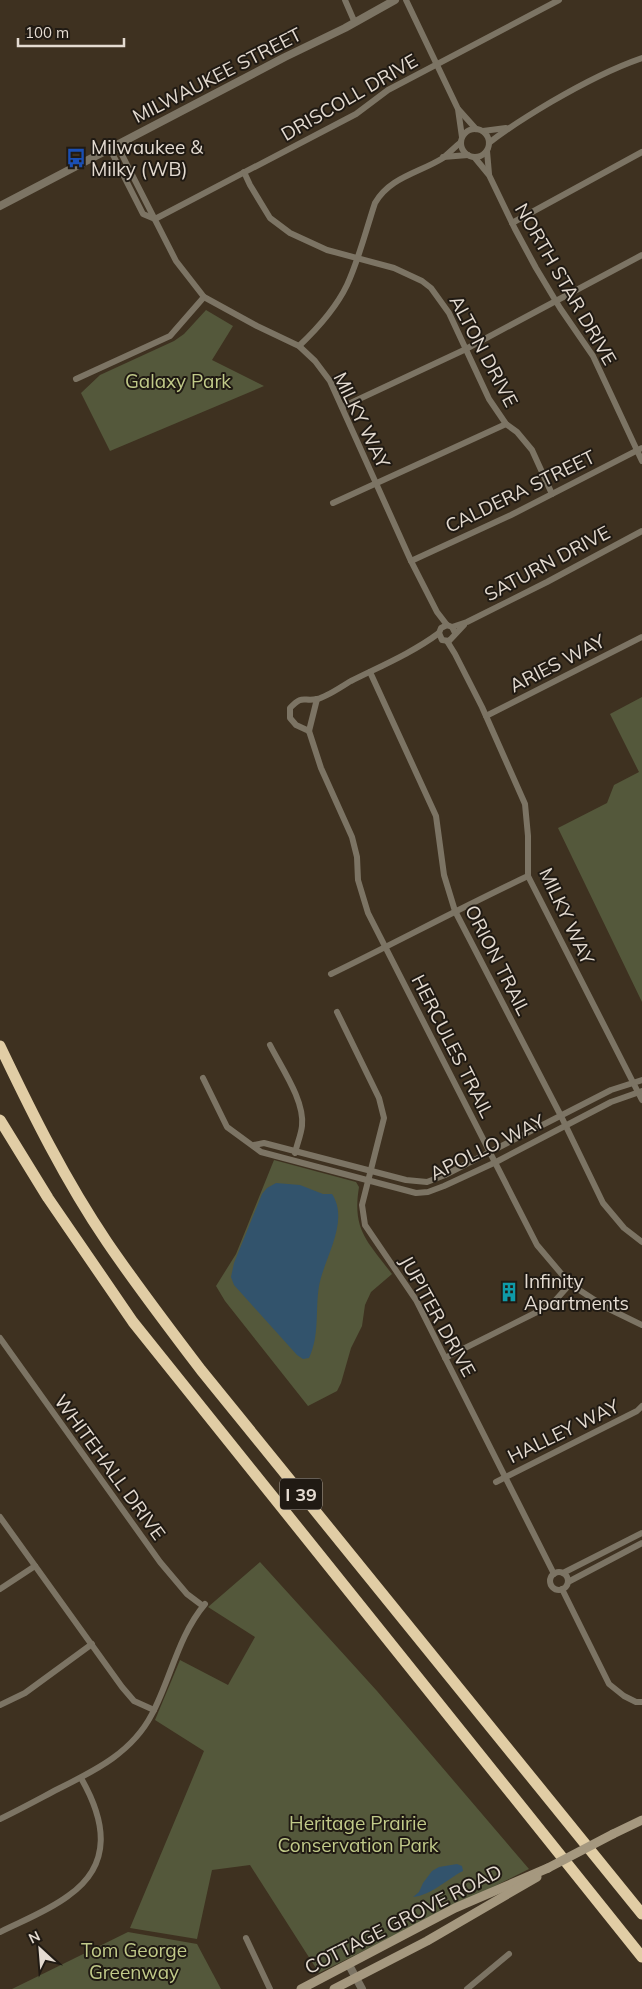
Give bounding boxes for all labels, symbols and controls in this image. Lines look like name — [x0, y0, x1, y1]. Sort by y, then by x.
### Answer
scale bar — [18, 15, 124, 47]
street label: MILWAUKEE STREET — [128, 22, 306, 128]
text: 100 m — [25, 23, 69, 42]
street label: DRISCOLL DRIVE — [276, 48, 422, 146]
place label: Milwaukee & Milky (WB) — [91, 135, 204, 181]
bus stop icon: Milwaukee & Milky (WB) — [65, 147, 87, 169]
street label: NORTH STAR DRIVE — [510, 199, 622, 369]
street label: ALTON DRIVE — [445, 291, 523, 411]
street label: MILKY WAY — [328, 368, 396, 472]
park label: Galaxy Park — [125, 369, 231, 393]
street label: CALDERA STREET — [441, 444, 599, 538]
street label: SATURN DRIVE — [480, 520, 614, 606]
street label: ARIES WAY — [505, 628, 609, 697]
street label: MILKY WAY — [534, 864, 600, 969]
street label: ORION TRAIL — [460, 901, 536, 1020]
street label: HERCULES TRAIL — [407, 970, 500, 1122]
street label: APOLLO WAY — [426, 1109, 549, 1185]
street label: JUPITER DRIVE — [395, 1251, 481, 1381]
place label: Infinity Apartments — [524, 1269, 629, 1315]
building icon: Infinity Apartments — [498, 1281, 520, 1303]
street label: WHITEHALL DRIVE — [49, 1390, 171, 1544]
street label: HALLEY WAY — [503, 1393, 623, 1468]
road number: I 39 — [280, 1478, 322, 1510]
park label: Heritage Prairie Conservation Park — [278, 1811, 439, 1857]
street label: COTTAGE GROVE ROAD — [300, 1859, 506, 1979]
north arrow — [15, 1924, 65, 1974]
text: N — [26, 1927, 43, 1948]
park label: Tom George Greenway — [81, 1938, 187, 1984]

